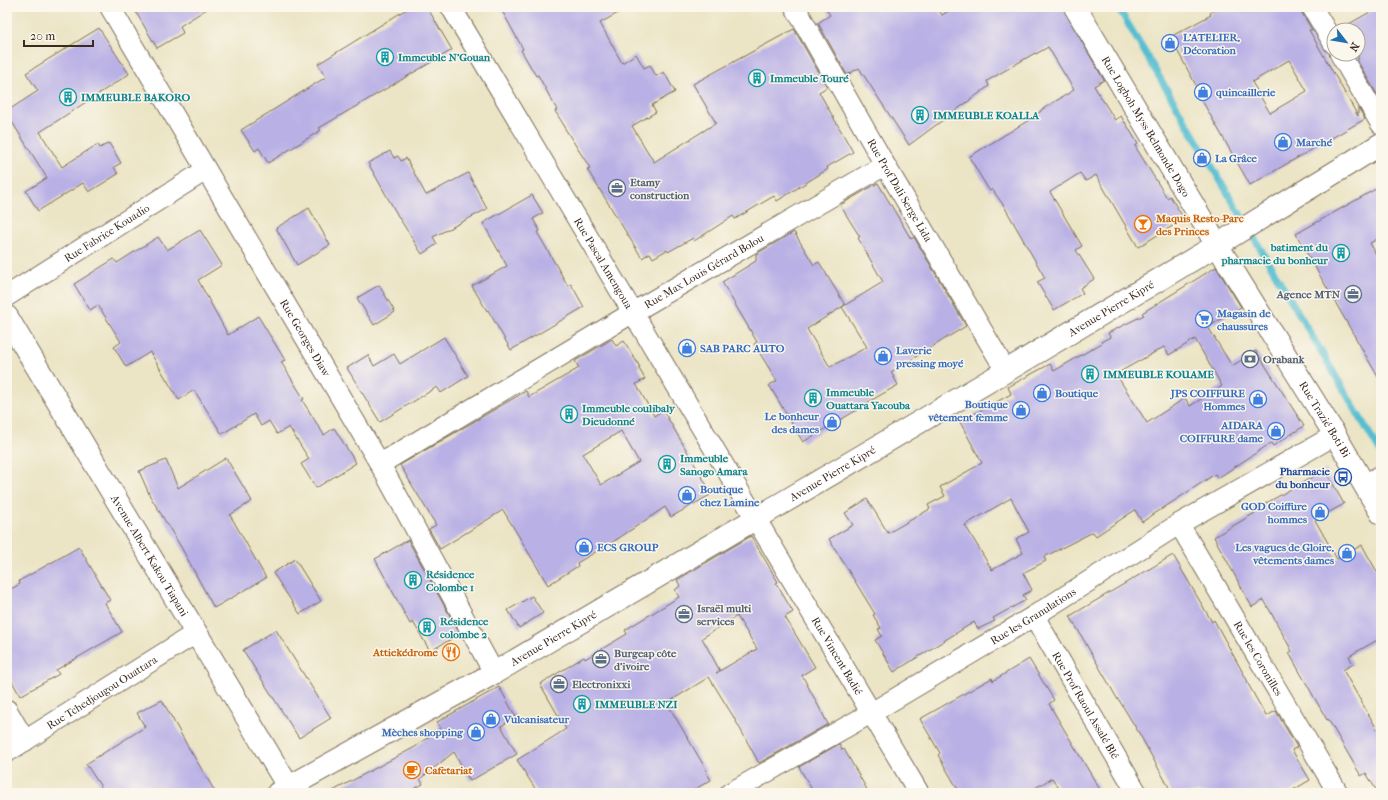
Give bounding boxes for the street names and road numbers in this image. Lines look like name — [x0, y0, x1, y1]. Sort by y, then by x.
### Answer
street label: Rue Logboh Myss Belmonde Dogo — [1099, 54, 1193, 200]
street label: Rue Prof Dali Serge Lida — [864, 136, 935, 245]
street label: Rue Fabrice Kouadio — [62, 201, 152, 265]
street label: Rue Pascal Amengoua — [571, 215, 636, 312]
street label: Rue Max Louis Gérard Bolou — [642, 231, 767, 311]
street label: Avenue Pierre Kipré — [1065, 278, 1157, 340]
street label: Rue Georges Diaw — [277, 297, 333, 380]
street label: Rue Trazié Boti Bi — [1296, 379, 1353, 460]
street label: Avenue Pierre Kipré — [787, 443, 878, 505]
street label: Avenue Albert Kakou Tiapani — [107, 492, 191, 620]
street label: Rue les Granulations — [988, 585, 1078, 647]
street label: Avenue Pierre Kipré — [507, 608, 599, 669]
street label: Rue Vincent Badié — [809, 615, 865, 698]
street label: Rue les Coronilles — [1231, 619, 1285, 698]
street label: Rue Prof Raoul Assalé Blé — [1049, 649, 1122, 762]
street label: Rue Tchedjougou Ouattara — [44, 653, 160, 732]

